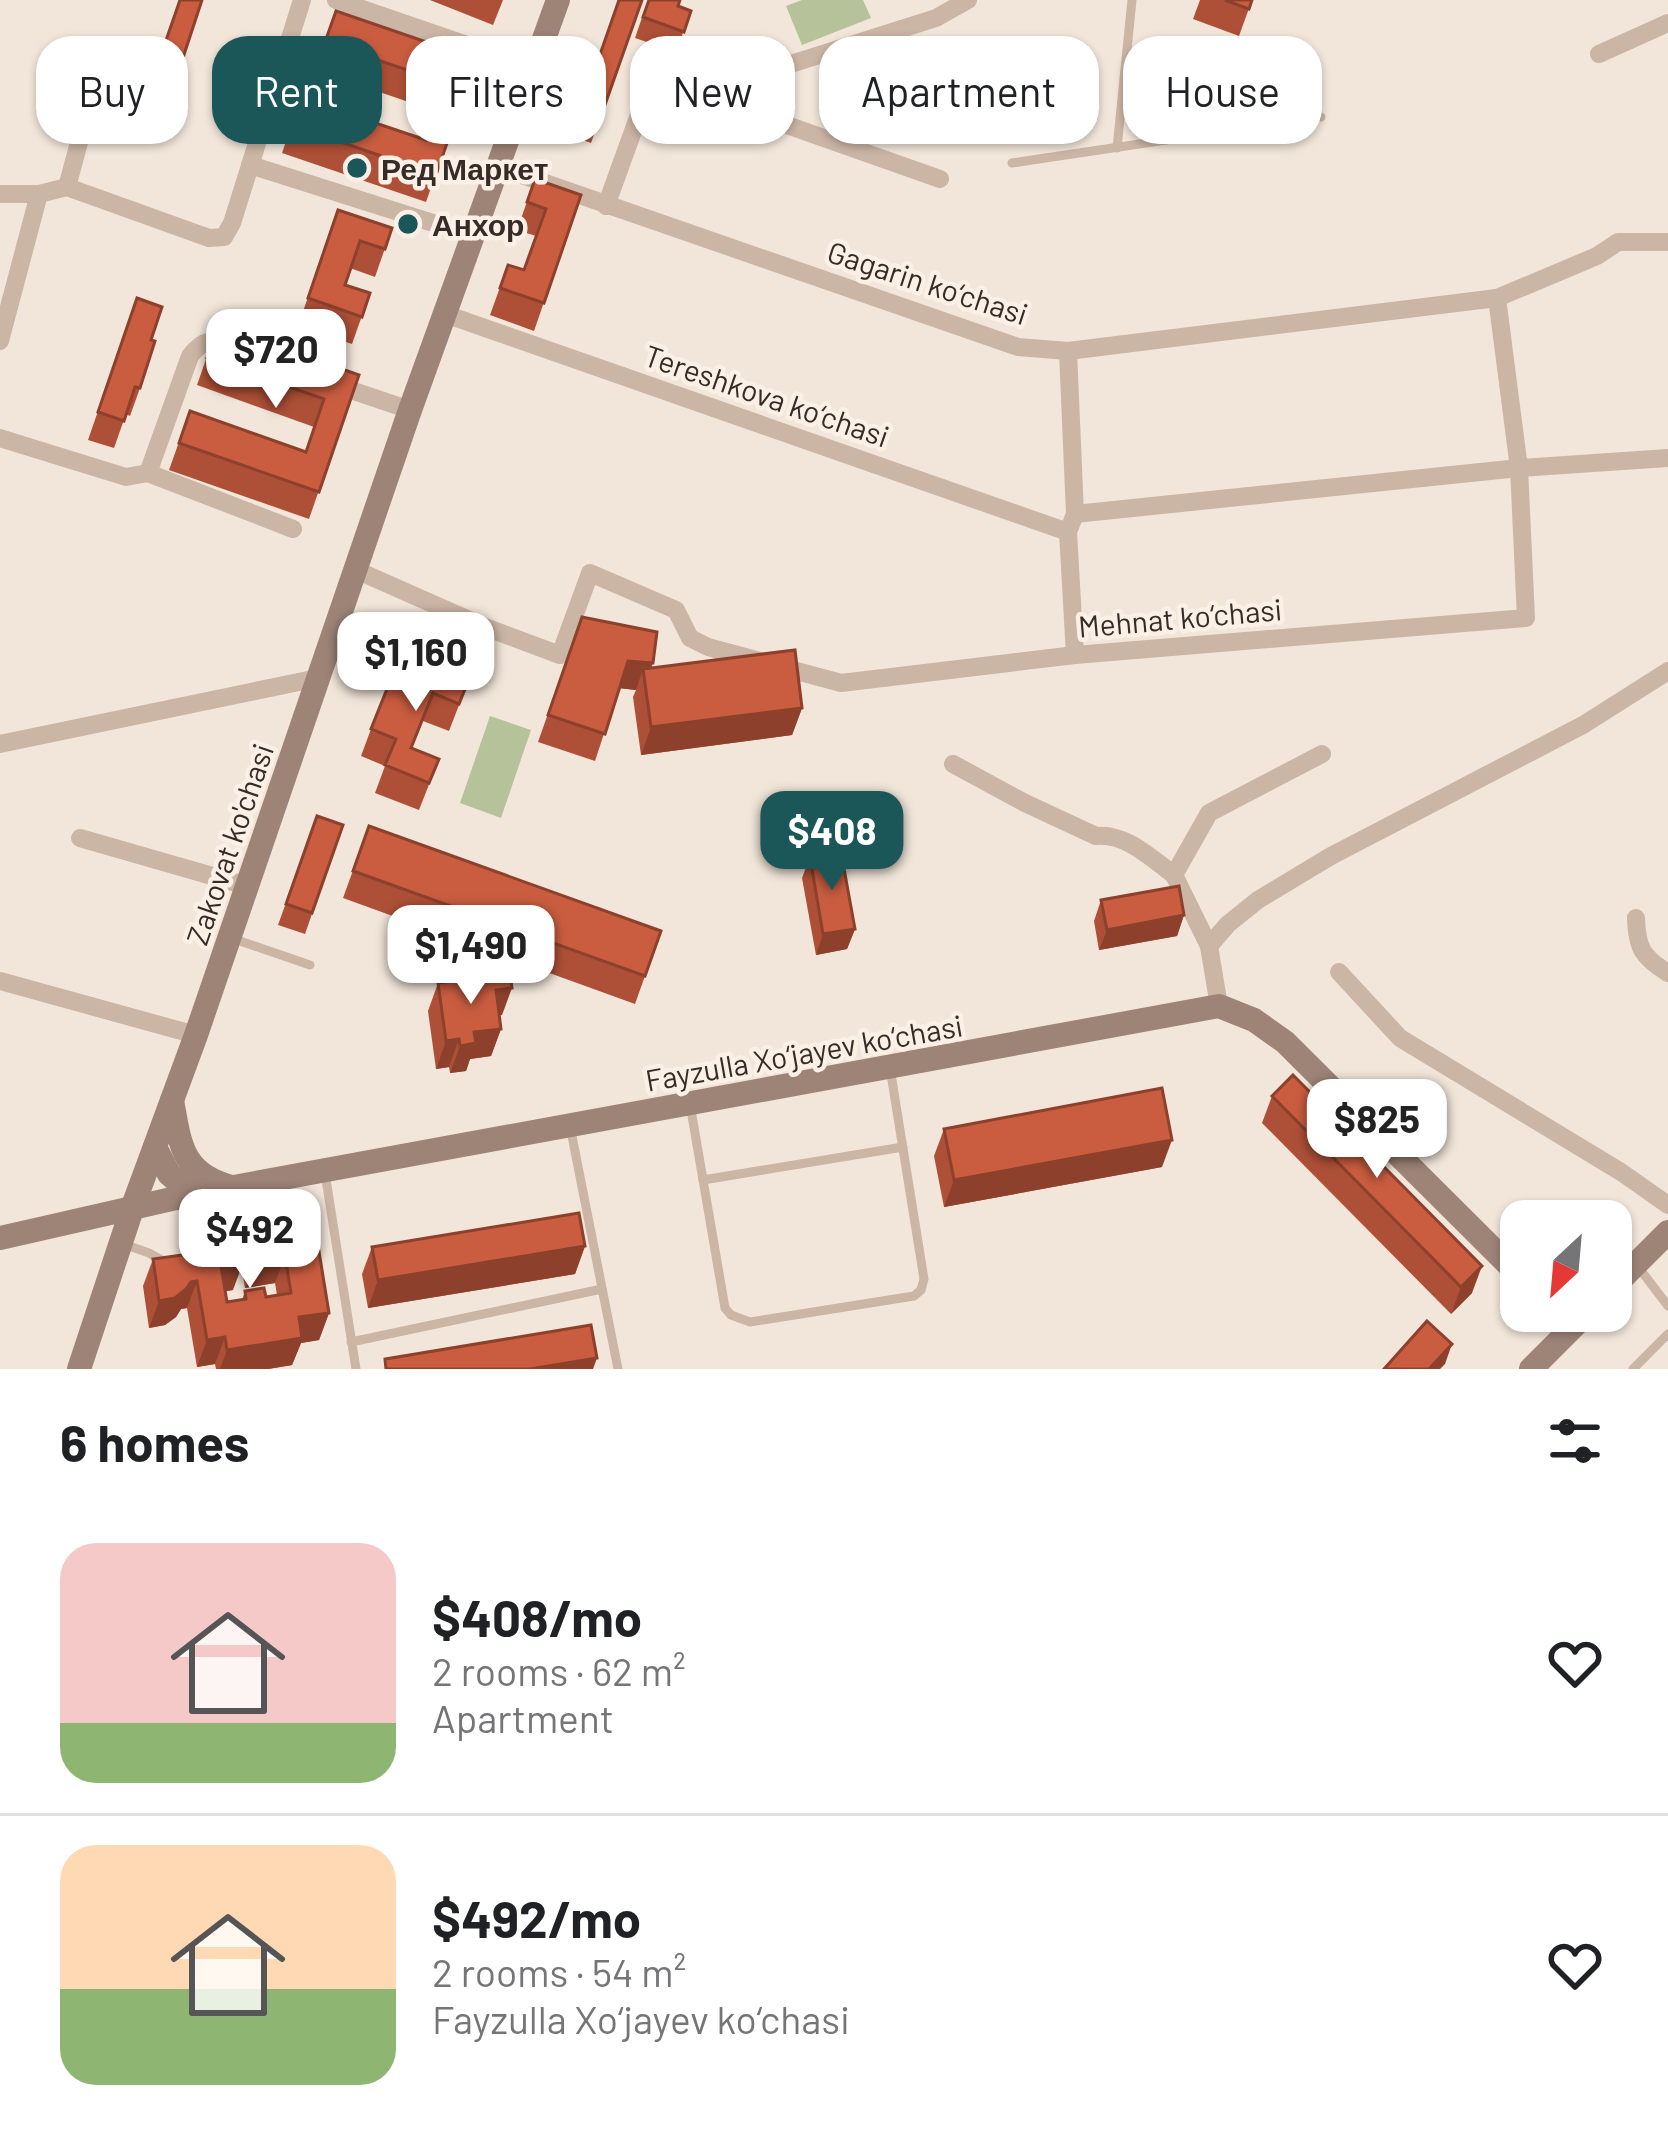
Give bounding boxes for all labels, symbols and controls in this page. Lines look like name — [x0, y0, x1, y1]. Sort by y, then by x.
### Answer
chip: Buy — [36, 36, 188, 144]
chip: Rent — [212, 36, 382, 144]
chip: Filters — [406, 36, 606, 144]
chip: New — [630, 36, 795, 144]
chip: Apartment — [819, 36, 1099, 144]
chip: House — [1123, 36, 1322, 144]
place label: Ред Маркет — [381, 150, 548, 186]
marker: Ред Маркет — [344, 155, 370, 181]
place label: Анхор — [432, 206, 524, 242]
marker: Анхор — [395, 211, 421, 237]
street label: Gagarin ko‘chasi — [823, 233, 1033, 331]
pin: $720 — [205, 309, 347, 411]
text: $720 — [233, 324, 319, 371]
street label: Tereshkova ko‘chasi — [640, 336, 894, 454]
street label: Mehnat ko‘chasi — [1077, 590, 1283, 644]
pin: $1,160 — [318, 612, 514, 714]
text: $1,160 — [364, 627, 468, 674]
street label: Zakovat ko'chasi — [178, 739, 280, 949]
pin: $408 — [761, 791, 903, 893]
text: $408 — [787, 806, 877, 853]
pin: $1,490 — [373, 905, 569, 1007]
text: $1,490 — [415, 920, 527, 967]
street label: Fayzulla Xo‘jayev ko‘chasi — [643, 1006, 965, 1098]
pin: $825 — [1306, 1079, 1448, 1181]
text: $825 — [1334, 1094, 1420, 1141]
pin: $492 — [179, 1189, 321, 1291]
north arrow — [1500, 1200, 1632, 1332]
map controls — [1500, 1200, 1632, 1332]
text: $492 — [206, 1204, 294, 1251]
icon: filters — [1542, 1408, 1608, 1474]
text: 6 homes — [60, 1411, 249, 1472]
text: $408/mo — [432, 1586, 642, 1647]
icon: home — [156, 1591, 300, 1735]
icon: heart — [1542, 1630, 1608, 1696]
text: 2 rooms · 62 m² — [432, 1647, 686, 1694]
text: Apartment — [432, 1694, 614, 1741]
text: $492/mo — [432, 1887, 641, 1948]
icon: home — [156, 1893, 300, 2037]
icon: heart — [1542, 1932, 1608, 1998]
text: 2 rooms · 54 m² — [432, 1948, 686, 1995]
text: Fayzulla Xo‘jayev ko‘chasi — [432, 1995, 850, 2042]

